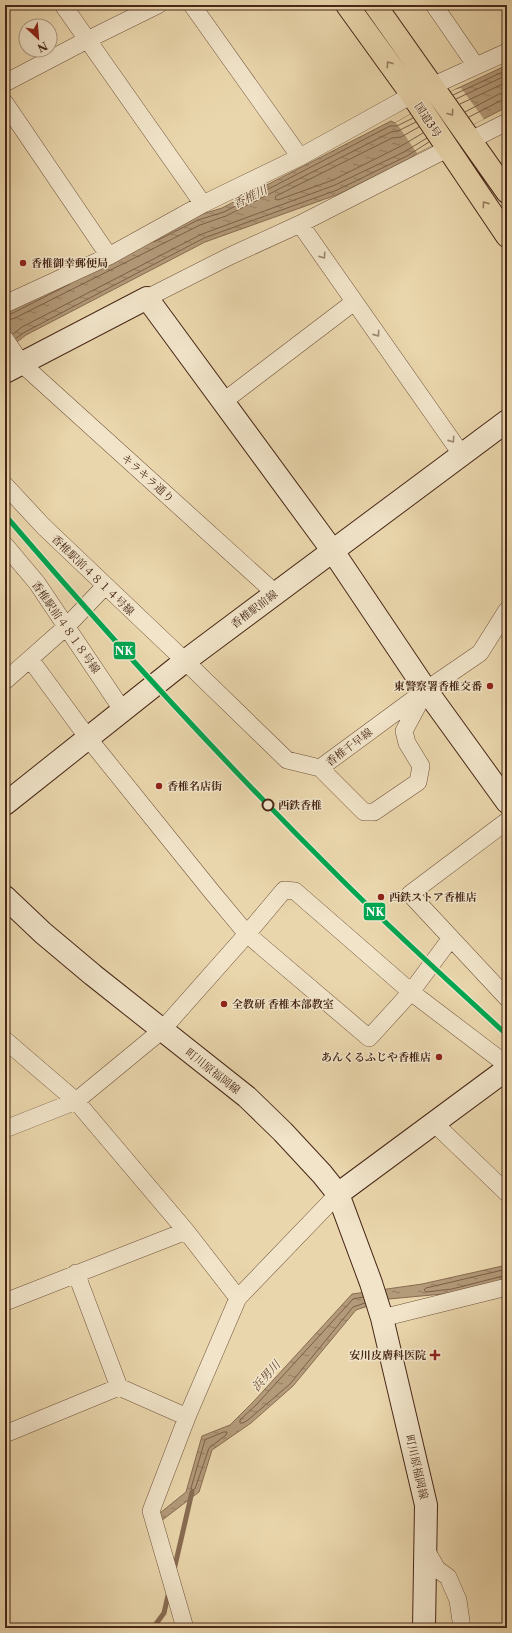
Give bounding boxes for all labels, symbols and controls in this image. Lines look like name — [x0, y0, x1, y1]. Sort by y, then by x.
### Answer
north arrow — [18, 18, 58, 58]
text: N — [35, 39, 50, 56]
one-way arrow — [387, 61, 394, 68]
street label: 国道3号 — [411, 100, 445, 140]
one-way arrow — [446, 108, 453, 115]
water label: 香椎川 — [230, 181, 271, 211]
one-way arrow — [483, 201, 490, 208]
one-way arrow — [318, 252, 325, 259]
place label: 香椎御幸郵便局 — [31, 256, 108, 270]
marker: 香椎御幸郵便局 — [18, 258, 28, 268]
one-way arrow — [372, 329, 379, 336]
one-way arrow — [447, 436, 455, 443]
street label: キラキラ通り — [119, 451, 177, 505]
street label: 香椎駅前４８１４号線 — [49, 532, 137, 618]
street label: 香椎駅前４８１８号線 — [29, 578, 103, 676]
street label: 香椎駅前線 — [228, 587, 280, 631]
line badge: NK — [113, 641, 136, 660]
text: NK — [115, 644, 134, 658]
place label: 東警察署香椎交番 — [394, 679, 483, 693]
marker: 東警察署香椎交番 — [485, 681, 495, 691]
street label: 香椎千早線 — [323, 725, 375, 769]
place label: 香椎名店街 — [167, 779, 223, 793]
marker: 香椎名店街 — [154, 781, 164, 791]
marker: 西鉄香椎 — [261, 798, 275, 812]
place label: 西鉄香椎 — [278, 798, 322, 812]
place label: 西鉄ストア香椎店 — [389, 890, 477, 904]
marker: 西鉄ストア香椎店 — [376, 892, 386, 902]
line badge: NK — [363, 902, 386, 921]
text: NK — [366, 905, 385, 919]
place label: 全教研 香椎本部教室 — [232, 997, 334, 1011]
marker: 全教研 香椎本部教室 — [219, 999, 229, 1009]
street label: 町川原福岡線 — [183, 1045, 243, 1097]
place label: あんくるふじや香椎店 — [321, 1050, 431, 1064]
marker: あんくるふじや香椎店 — [434, 1052, 444, 1062]
place label: 安川皮膚科医院 — [349, 1348, 426, 1362]
marker: 安川皮膚科医院 — [429, 1349, 441, 1361]
water label: 浜男川 — [248, 1356, 285, 1394]
street label: 町川原福岡線 — [403, 1433, 431, 1501]

